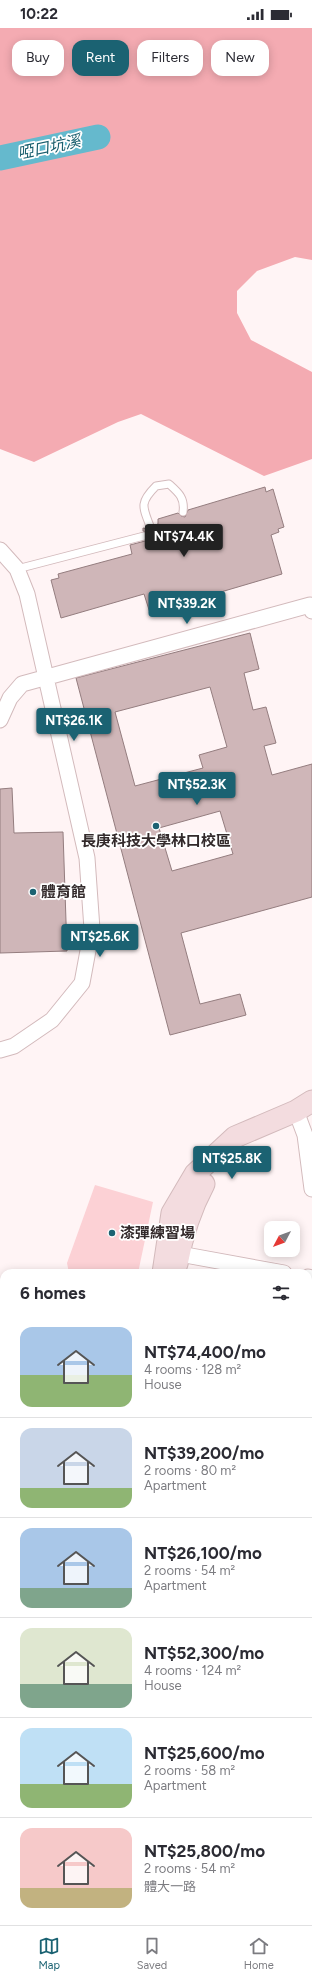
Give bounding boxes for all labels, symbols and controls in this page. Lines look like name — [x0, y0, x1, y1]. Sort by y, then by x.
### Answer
text: 10:22 — [20, 5, 58, 23]
chip: Buy — [12, 40, 64, 76]
chip: Rent — [72, 40, 129, 76]
chip: Filters — [137, 40, 203, 76]
chip: New — [211, 40, 269, 76]
water label: 啞口坑溪 — [16, 131, 84, 163]
pin: NT$74.4K — [143, 524, 225, 558]
text: NT$74.4K — [154, 529, 214, 544]
pin: NT$39.2K — [146, 591, 228, 625]
text: NT$39.2K — [157, 596, 217, 611]
pin: NT$26.1K — [33, 708, 115, 742]
text: NT$26.1K — [45, 713, 103, 728]
pin: NT$52.3K — [156, 772, 238, 806]
text: NT$52.3K — [167, 777, 227, 792]
marker: 長庚科技大學林口校區 — [151, 821, 161, 831]
place label: 長庚科技大學林口校區 — [81, 832, 231, 850]
place label: 體育館 — [41, 883, 86, 901]
marker: 體育館 — [28, 887, 38, 897]
pin: NT$25.6K — [59, 924, 141, 958]
text: NT$25.6K — [70, 929, 130, 944]
pin: NT$25.8K — [191, 1146, 273, 1180]
text: NT$25.8K — [202, 1151, 262, 1166]
north arrow — [264, 1221, 300, 1257]
map controls — [264, 1221, 300, 1257]
place label: 漆彈練習場 — [120, 1224, 195, 1242]
marker: 漆彈練習場 — [107, 1228, 117, 1238]
icon: filters — [270, 1282, 292, 1304]
text: 6 homes — [20, 1283, 86, 1303]
text: NT$74,400/mo — [144, 1342, 266, 1362]
icon: home — [52, 1343, 100, 1391]
text: 4 rooms · 128 m² — [144, 1362, 241, 1377]
text: House — [144, 1377, 182, 1392]
text: NT$39,200/mo — [144, 1443, 264, 1463]
icon: home — [52, 1444, 100, 1492]
text: 2 rooms · 80 m² — [144, 1463, 236, 1478]
text: Apartment — [144, 1478, 207, 1493]
text: NT$26,100/mo — [144, 1543, 262, 1563]
icon: home — [52, 1544, 100, 1592]
text: 2 rooms · 54 m² — [144, 1563, 235, 1578]
text: Apartment — [144, 1578, 207, 1593]
text: NT$52,300/mo — [144, 1643, 264, 1663]
icon: home — [52, 1644, 100, 1692]
text: 4 rooms · 124 m² — [144, 1663, 241, 1678]
text: House — [144, 1678, 182, 1693]
text: NT$25,600/mo — [144, 1743, 265, 1763]
icon: home — [52, 1744, 100, 1792]
text: 2 rooms · 58 m² — [144, 1763, 235, 1778]
text: Apartment — [144, 1778, 207, 1793]
text: NT$25,800/mo — [144, 1841, 265, 1861]
icon: home — [52, 1844, 100, 1892]
text: 2 rooms · 54 m² — [144, 1861, 235, 1876]
text: 體大一路 — [144, 1879, 196, 1894]
tab: Map — [38, 1935, 60, 1972]
tab: Saved — [137, 1935, 167, 1972]
tab: Home — [244, 1935, 274, 1972]

